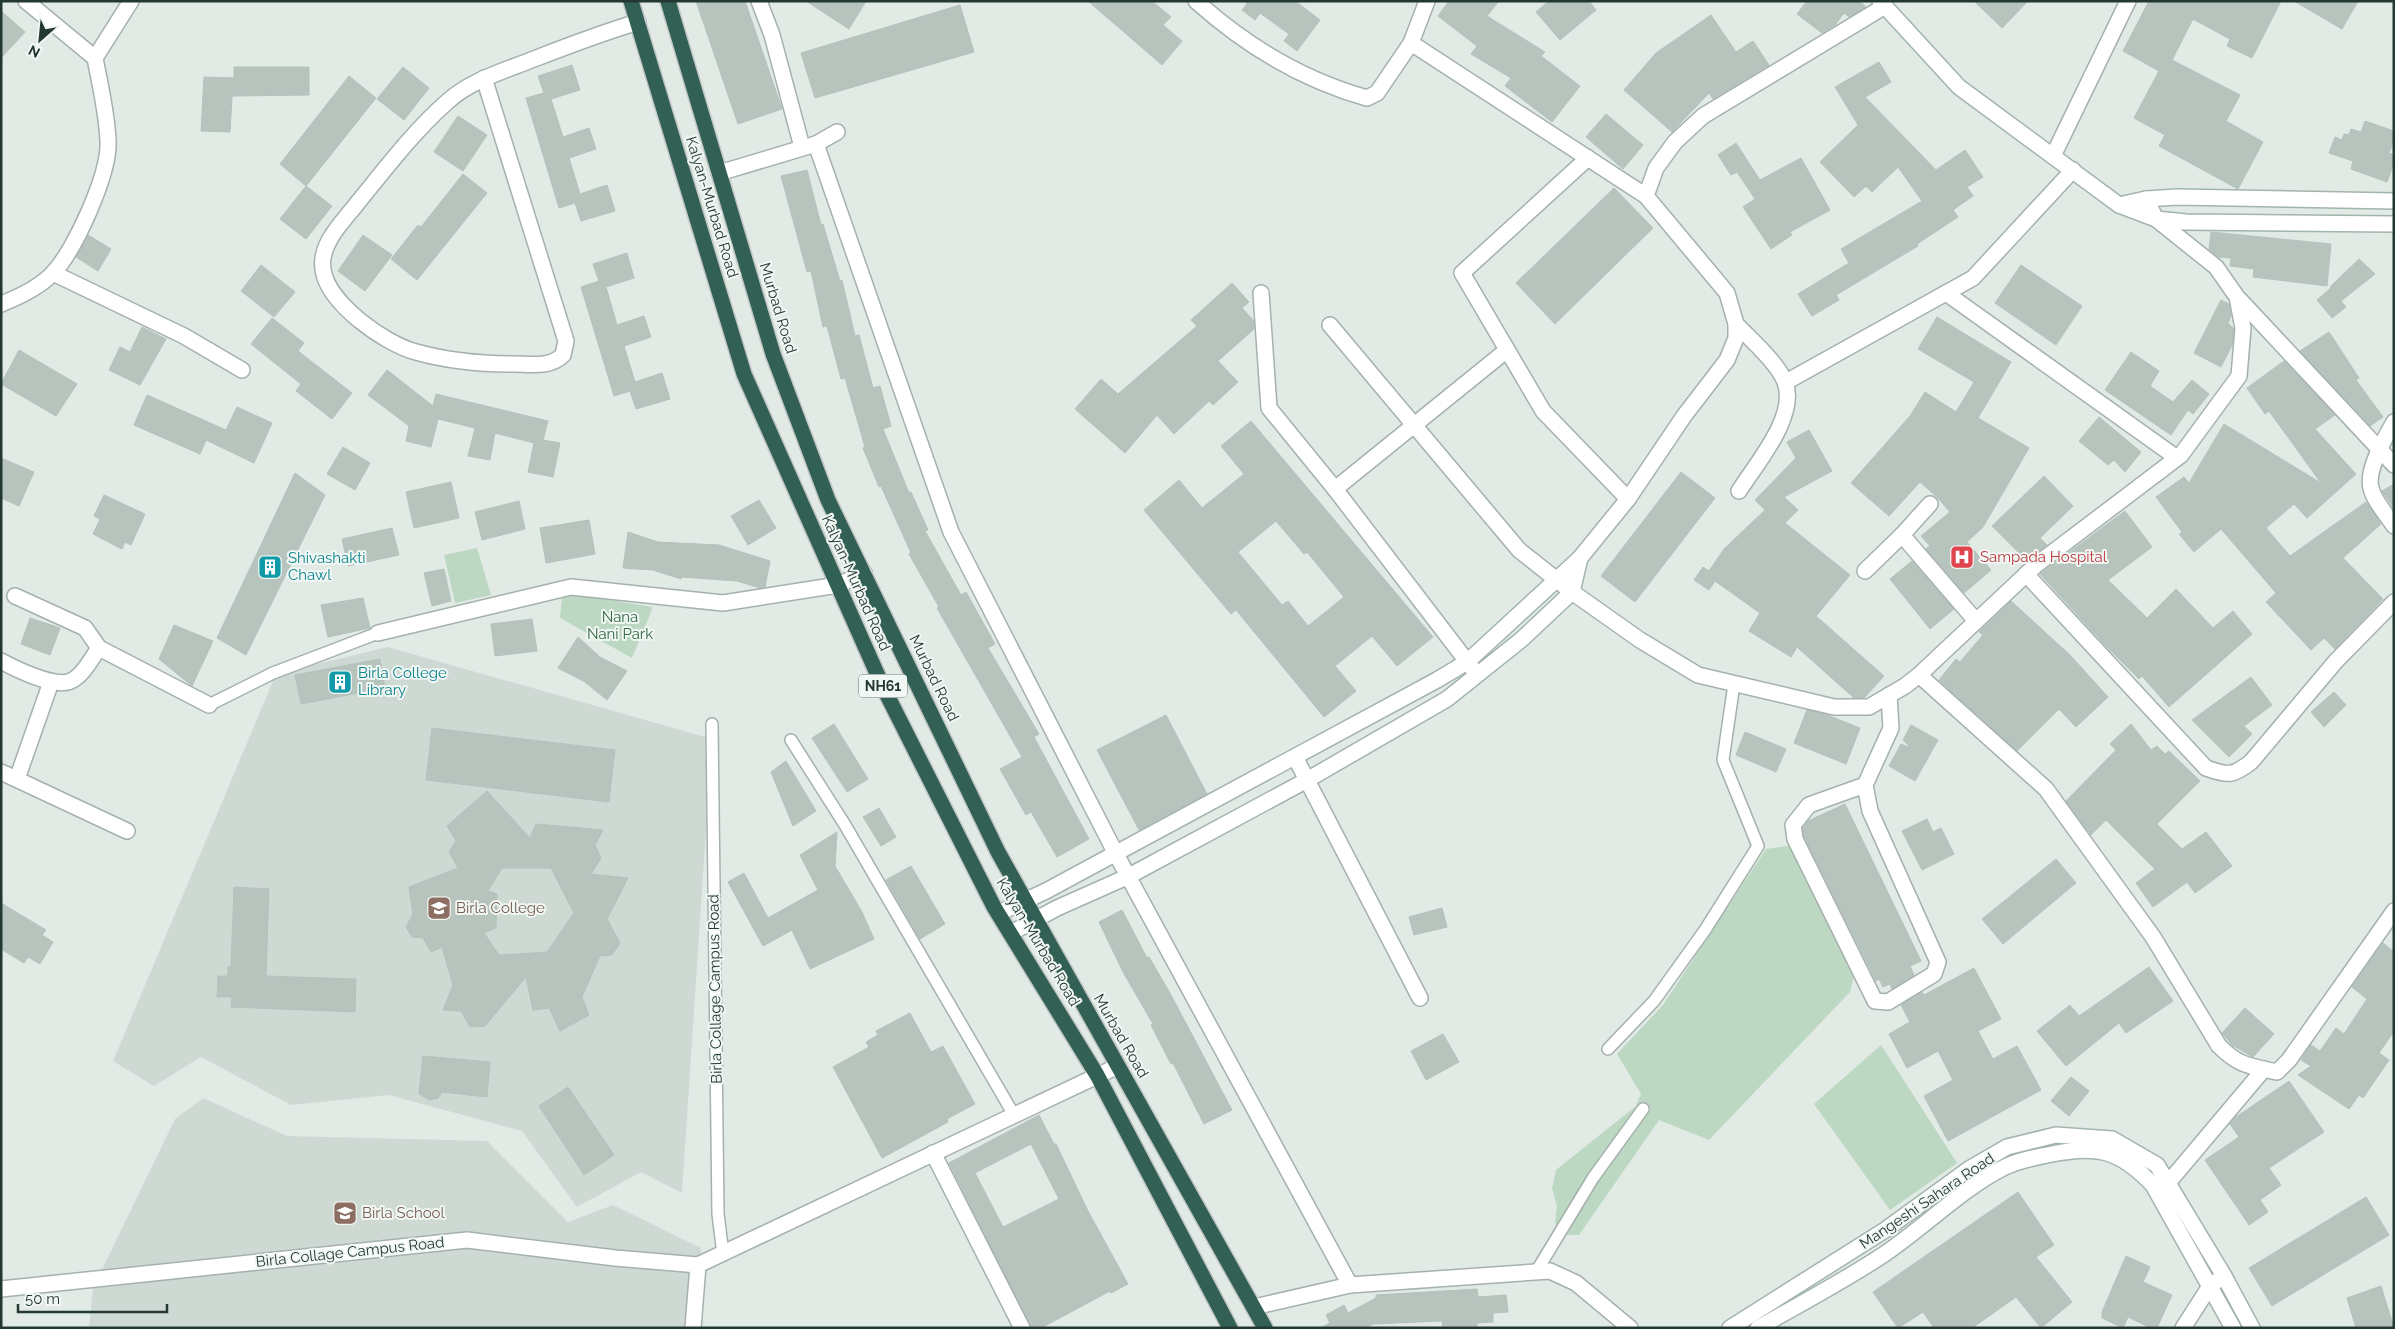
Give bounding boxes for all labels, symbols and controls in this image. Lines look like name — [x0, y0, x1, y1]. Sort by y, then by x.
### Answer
north arrow — [15, 15, 65, 65]
text: N — [26, 42, 42, 61]
street label: Kalyan-Murbad Road — [682, 134, 742, 280]
street label: Murbad Road — [756, 260, 800, 356]
street label: Kalyan-Murbad Road — [818, 512, 894, 654]
hospital icon: Sampada Hospital — [1949, 544, 1975, 570]
place label: Sampada Hospital — [1980, 548, 2108, 566]
place label: Shivashakti Chawl — [288, 549, 366, 584]
building icon: Shivashakti Chawl — [257, 554, 283, 580]
park label: Nana Nani Park — [587, 608, 653, 643]
street label: Murbad Road — [905, 632, 963, 724]
place label: Birla College Library — [358, 664, 447, 699]
building icon: Birla College Library — [327, 669, 353, 695]
road number: NH61 — [859, 674, 907, 698]
street label: Kalyan-Murbad Road — [992, 874, 1084, 1010]
street label: Birla Collage Campus Road — [704, 894, 726, 1084]
school or university icon: Birla College — [426, 895, 452, 921]
place label: Birla College — [456, 899, 545, 917]
street label: Murbad Road — [1090, 991, 1152, 1081]
street label: Mangeshi Sahara Road — [1856, 1149, 1998, 1253]
school or university icon: Birla School — [332, 1200, 358, 1226]
place label: Birla School — [362, 1204, 446, 1222]
street label: Birla Collage Campus Road — [255, 1233, 445, 1271]
scale bar — [18, 1282, 166, 1314]
text: 50 m — [25, 1290, 60, 1308]

